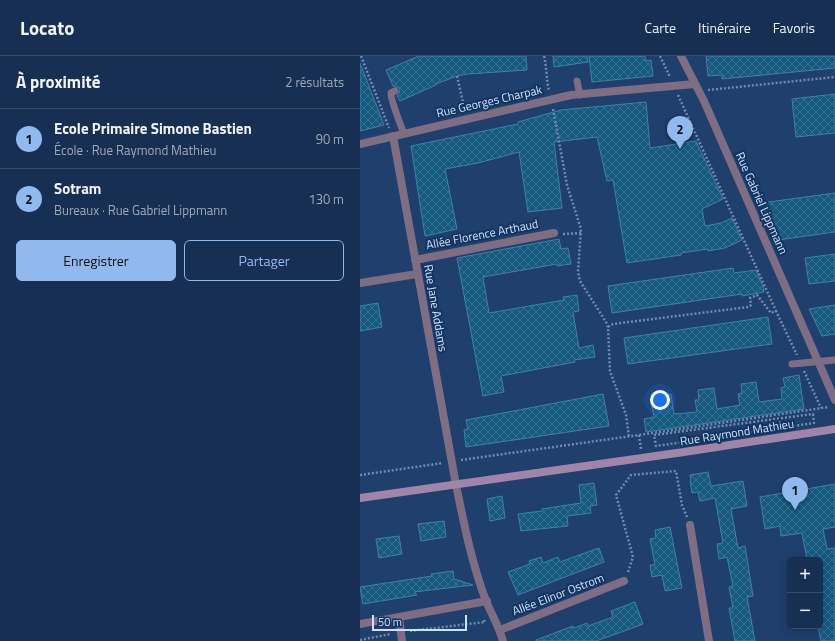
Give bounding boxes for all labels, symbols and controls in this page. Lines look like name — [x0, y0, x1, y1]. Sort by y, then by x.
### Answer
text: Locato — [20, 13, 74, 42]
text: Carte — [645, 17, 676, 38]
text: Itinéraire — [698, 17, 751, 38]
text: Favoris — [773, 17, 815, 38]
text: À proximité — [16, 69, 100, 95]
text: 2 résultats — [285, 72, 344, 92]
street label: Rue Georges Charpak — [434, 80, 544, 122]
pin: 2 — [667, 116, 693, 149]
text: Ecole Primaire Simone Bastien — [54, 117, 252, 140]
text: 1 — [25, 129, 33, 149]
text: 90 m — [316, 129, 344, 149]
text: École · Rue Raymond Mathieu — [54, 140, 216, 160]
street label: Rue Gabriel Lippmann — [731, 149, 793, 257]
text: Sotram — [54, 177, 101, 200]
text: 2 — [25, 189, 33, 209]
text: 130 m — [308, 189, 344, 209]
text: Bureaux · Rue Gabriel Lippmann — [54, 200, 227, 220]
street label: Allée Florence Arthaud — [424, 214, 540, 254]
button: Enregistrer — [16, 240, 176, 281]
button: Partager — [184, 240, 344, 281]
street label: Rue Jane Addams — [419, 263, 453, 354]
your location — [650, 390, 670, 410]
street label: Rue Raymond Mathieu — [679, 414, 795, 450]
pin: 1 — [782, 477, 808, 510]
map controls — [787, 557, 823, 629]
button: + — [787, 557, 823, 593]
street label: Allée Elinor Ostrom — [509, 568, 607, 620]
button: − — [787, 593, 823, 629]
scale bar — [372, 613, 467, 632]
text: 50 m — [378, 614, 402, 630]

